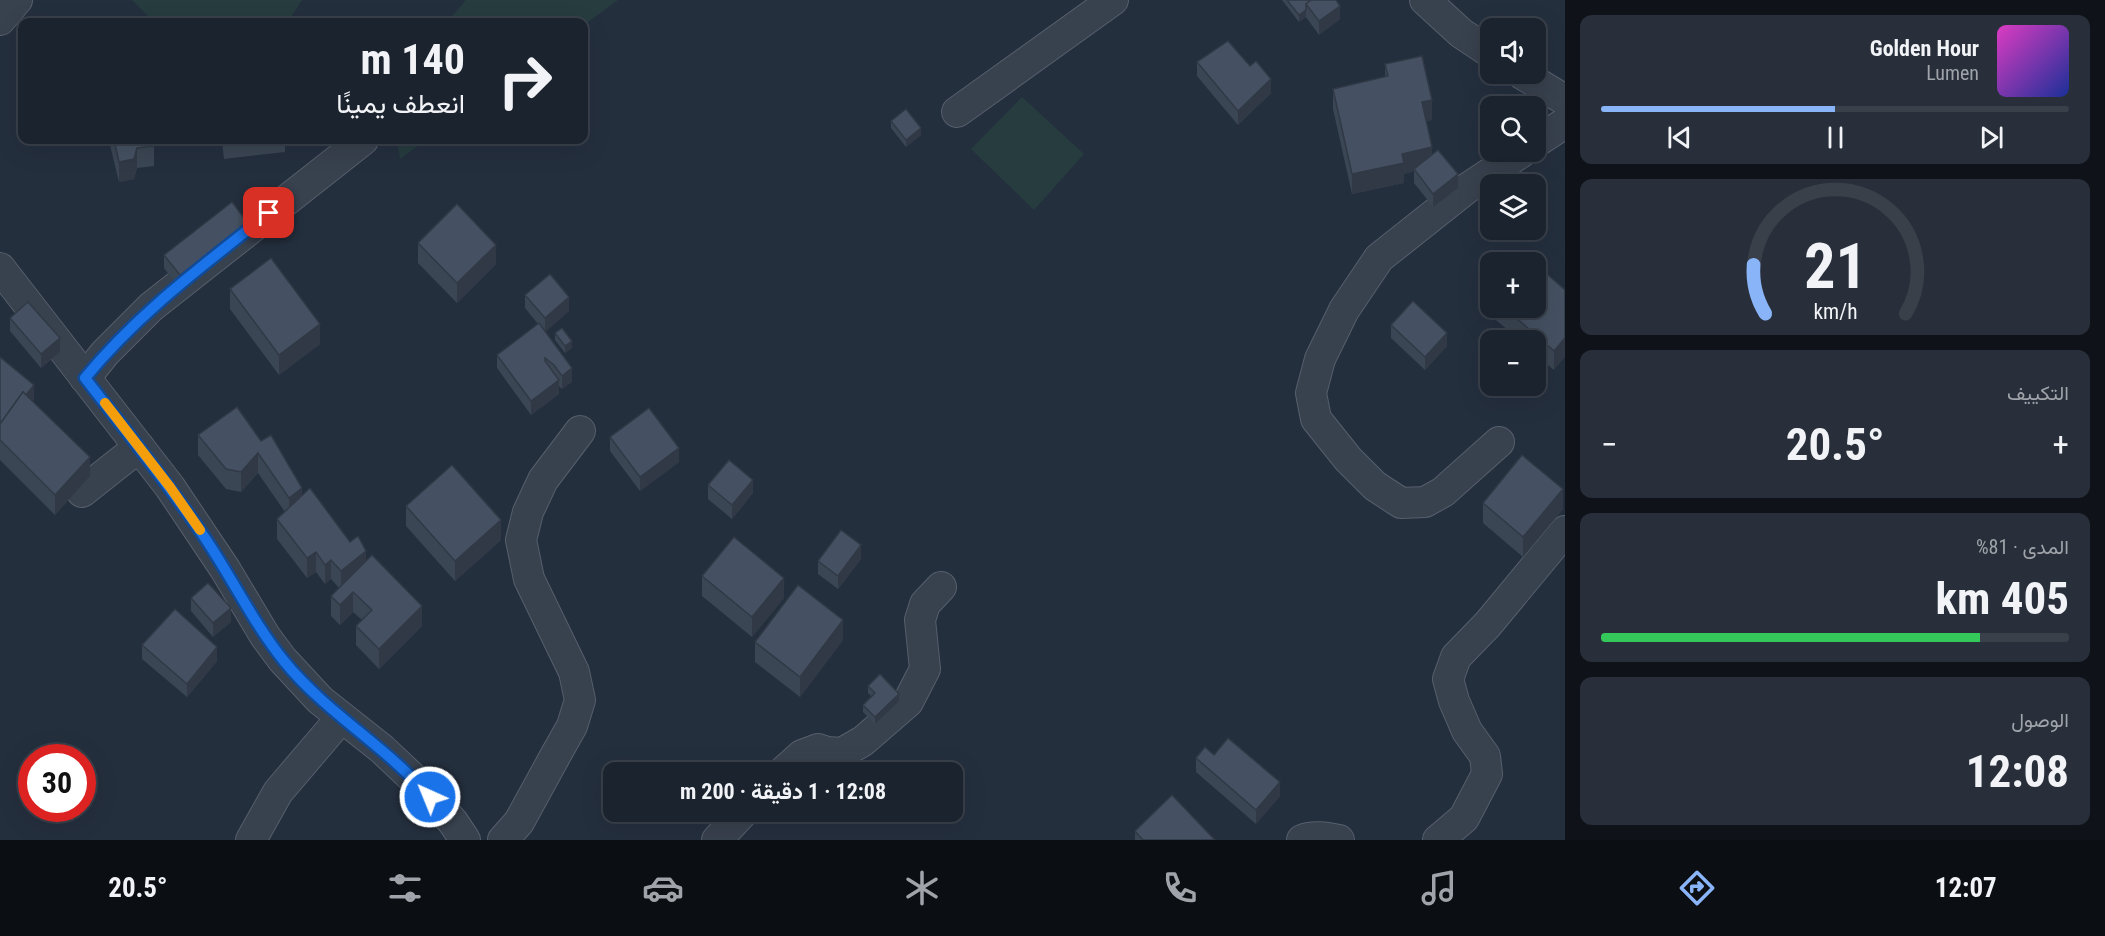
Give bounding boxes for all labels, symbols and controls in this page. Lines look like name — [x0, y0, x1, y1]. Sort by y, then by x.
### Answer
map controls — [1480, 18, 1546, 396]
button: sound — [1480, 18, 1546, 84]
text: 140 m — [360, 35, 465, 84]
text: Golden Hour — [1870, 36, 1979, 61]
icon: right — [486, 42, 564, 120]
text: Lumen — [1926, 61, 1979, 85]
text: انعطف يمينًا — [336, 88, 465, 120]
button: search — [1480, 96, 1546, 162]
icon: previous — [1663, 121, 1696, 154]
icon: pause — [1819, 121, 1852, 154]
icon: next — [1975, 121, 2008, 154]
button: layers — [1480, 174, 1546, 240]
pin — [243, 187, 294, 238]
icon: arrive — [252, 196, 285, 229]
text: 21 — [1803, 230, 1867, 303]
button: + — [1480, 252, 1546, 318]
text: km/h — [1813, 299, 1857, 324]
button: − — [1480, 330, 1546, 396]
text: التكييف — [2007, 381, 2069, 405]
text: 20.5° — [1786, 418, 1884, 471]
text: − — [1601, 425, 1618, 464]
text: + — [2053, 425, 2069, 464]
text: المدى · 81% — [1976, 535, 2069, 559]
text: 405 km — [1936, 572, 2069, 625]
text: الوصول — [2011, 708, 2069, 732]
speed limit sign: 30 — [18, 744, 96, 822]
text: 12:08 — [1966, 745, 2069, 798]
position arrow — [398, 765, 462, 829]
text: 12:08 · 1 دقيقة · 200 m — [680, 779, 886, 804]
icon: filters — [384, 867, 426, 909]
icon: car — [642, 867, 684, 909]
icon: climate — [901, 867, 943, 909]
icon: phone — [1159, 867, 1201, 909]
icon: music — [1418, 867, 1460, 909]
icon: directions — [1676, 867, 1718, 909]
text: 20.5° — [108, 872, 168, 904]
text: 12:07 — [1935, 872, 1997, 904]

